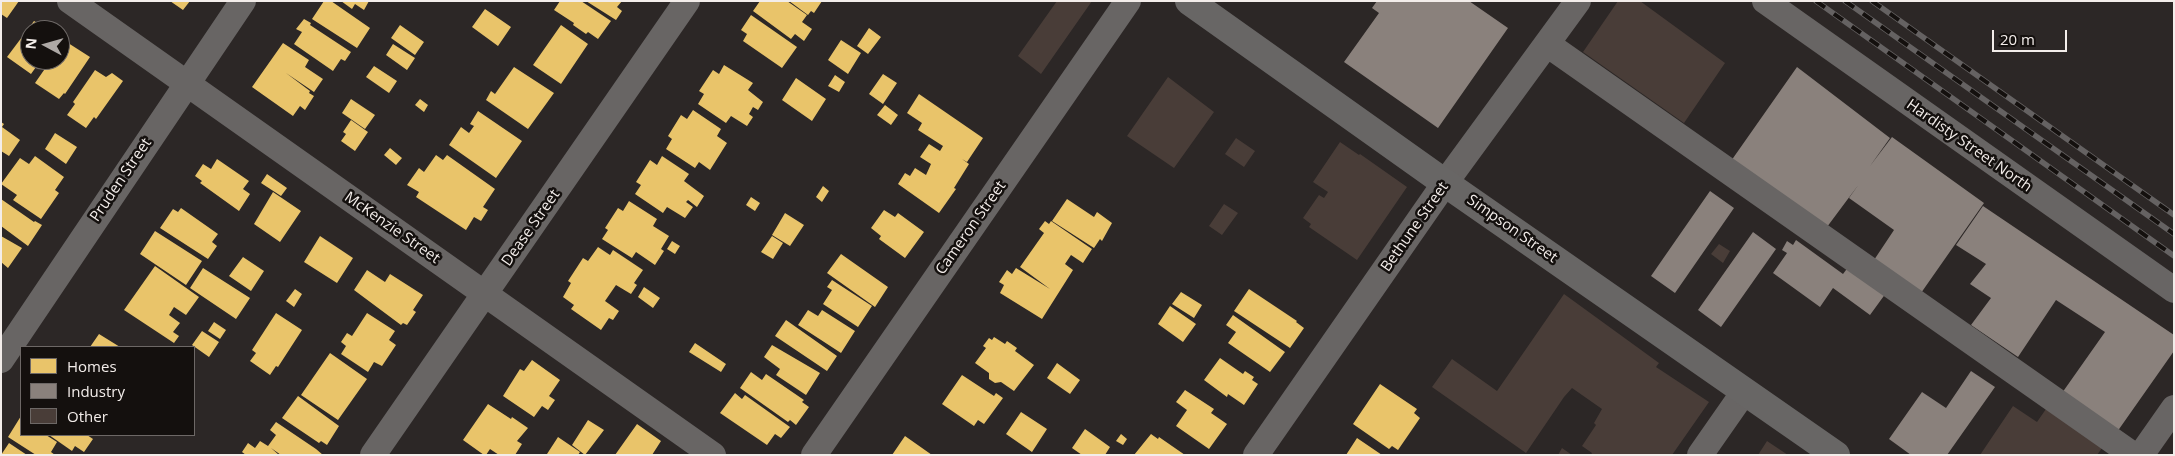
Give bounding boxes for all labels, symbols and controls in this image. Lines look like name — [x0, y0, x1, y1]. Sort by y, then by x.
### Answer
north arrow — [20, 20, 70, 70]
scale bar — [1995, 20, 2070, 52]
text: 20 m — [2000, 29, 2035, 49]
text: N — [21, 37, 41, 50]
street label: Hardisty Street North — [1903, 96, 2035, 196]
street label: Pruden Street — [86, 135, 156, 225]
street label: Cameron Street — [932, 178, 1010, 278]
street label: Bethune Street — [1377, 179, 1453, 275]
street label: Dease Street — [498, 186, 564, 270]
street label: McKenzie Street — [341, 188, 443, 268]
street label: Simpson Street — [1463, 191, 1561, 267]
legend — [20, 346, 195, 436]
text: Homes — [67, 356, 117, 376]
text: Industry — [67, 381, 125, 401]
text: Other — [67, 406, 108, 426]

